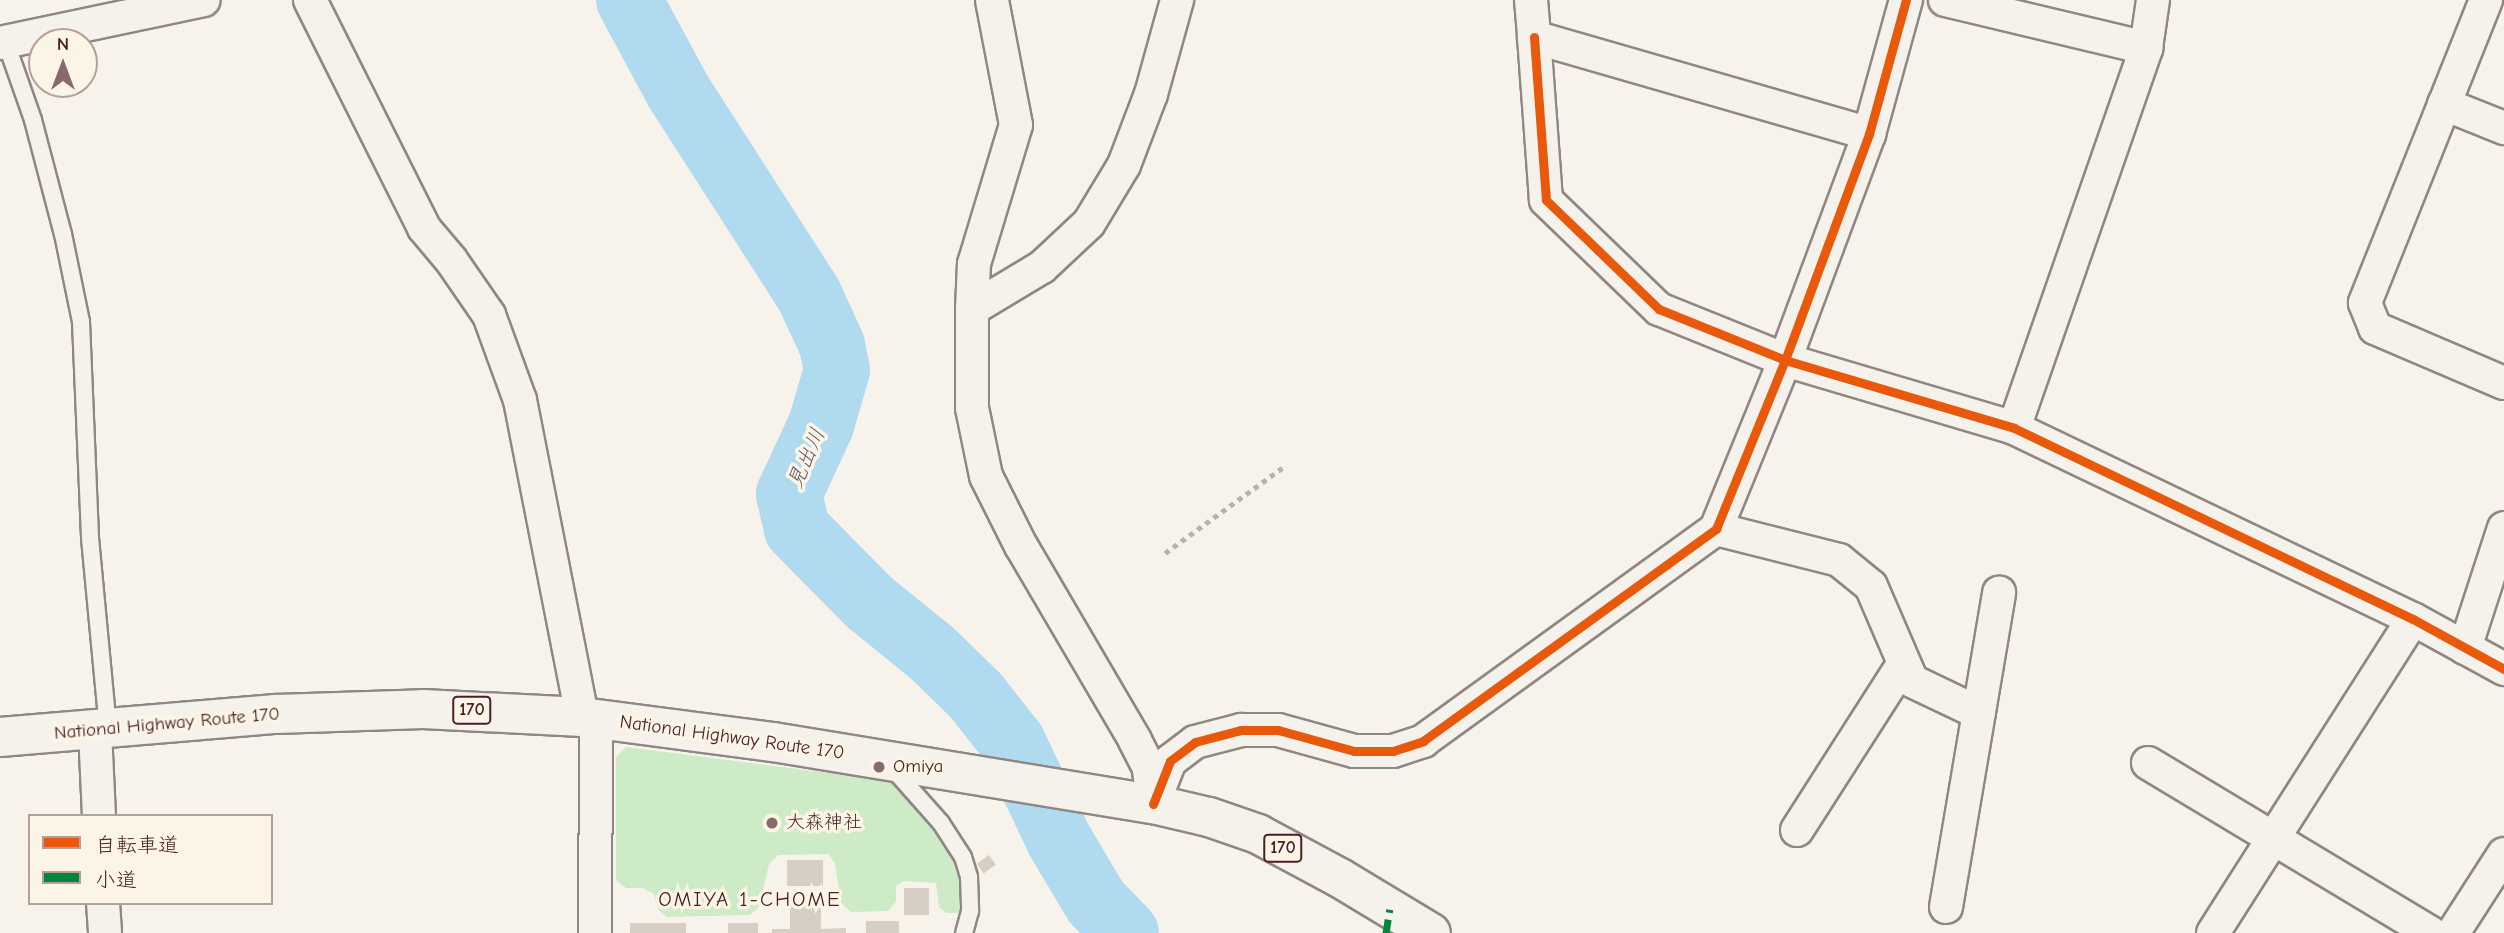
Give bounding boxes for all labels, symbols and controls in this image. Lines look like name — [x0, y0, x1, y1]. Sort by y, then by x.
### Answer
north arrow — [28, 28, 98, 98]
text: N — [57, 33, 69, 55]
water label: 見出川 — [782, 424, 830, 492]
road number: 170 — [451, 696, 493, 724]
street label: National Highway Route 170 — [53, 703, 281, 745]
street label: National Highway Route 170 — [618, 711, 846, 765]
place label: Omiya — [893, 756, 943, 778]
marker: Omiya — [871, 759, 887, 775]
place label: 大森神社 — [786, 812, 862, 834]
legend — [28, 814, 273, 905]
marker: 大森神社 — [764, 815, 780, 831]
text: 自転車道 — [95, 833, 179, 857]
road number: 170 — [1262, 834, 1304, 862]
text: 小道 — [95, 868, 137, 892]
district label: OMIYA 1-CHOME — [660, 886, 840, 912]

